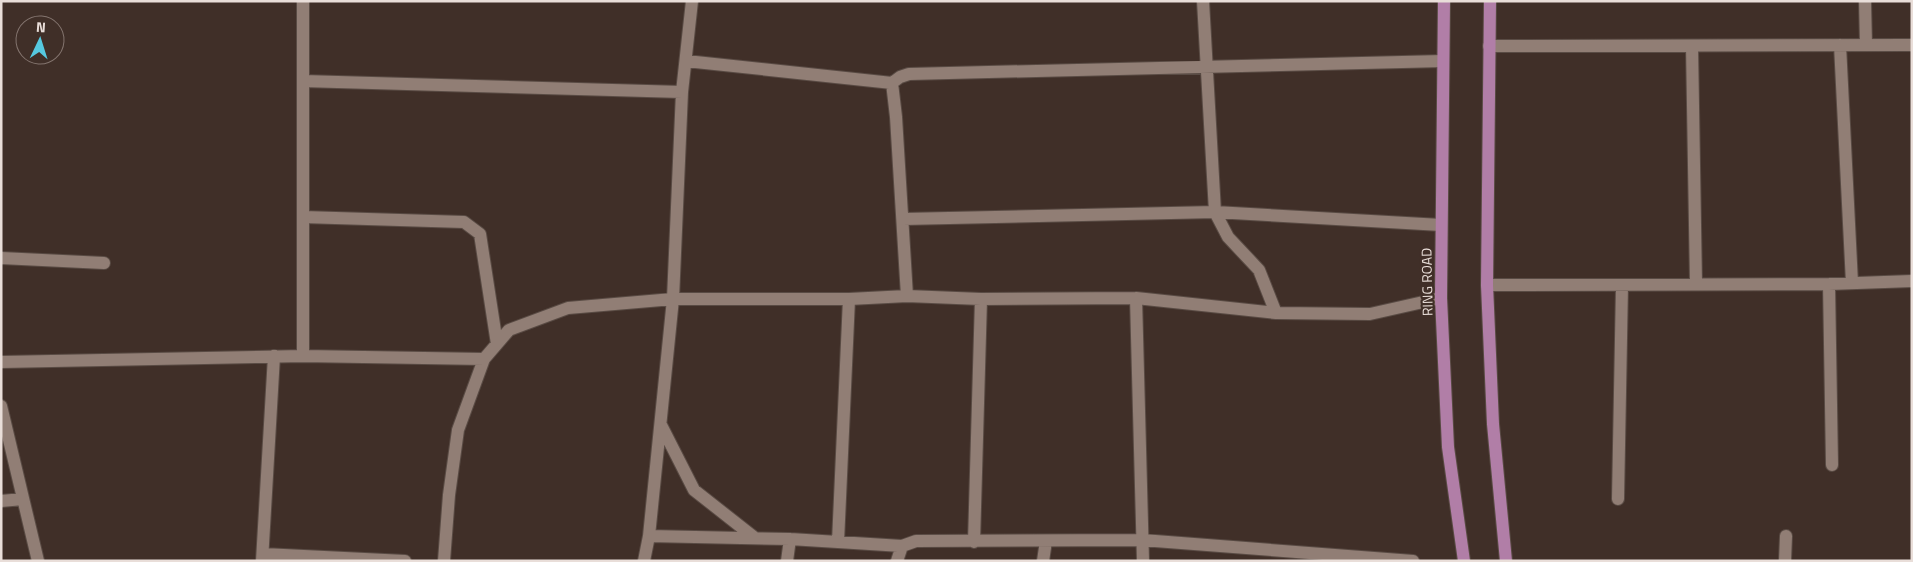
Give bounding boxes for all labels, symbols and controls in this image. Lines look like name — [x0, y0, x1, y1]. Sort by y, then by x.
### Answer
north arrow — [15, 15, 65, 65]
text: N — [35, 16, 47, 37]
street label: RING ROAD — [1415, 248, 1438, 316]

